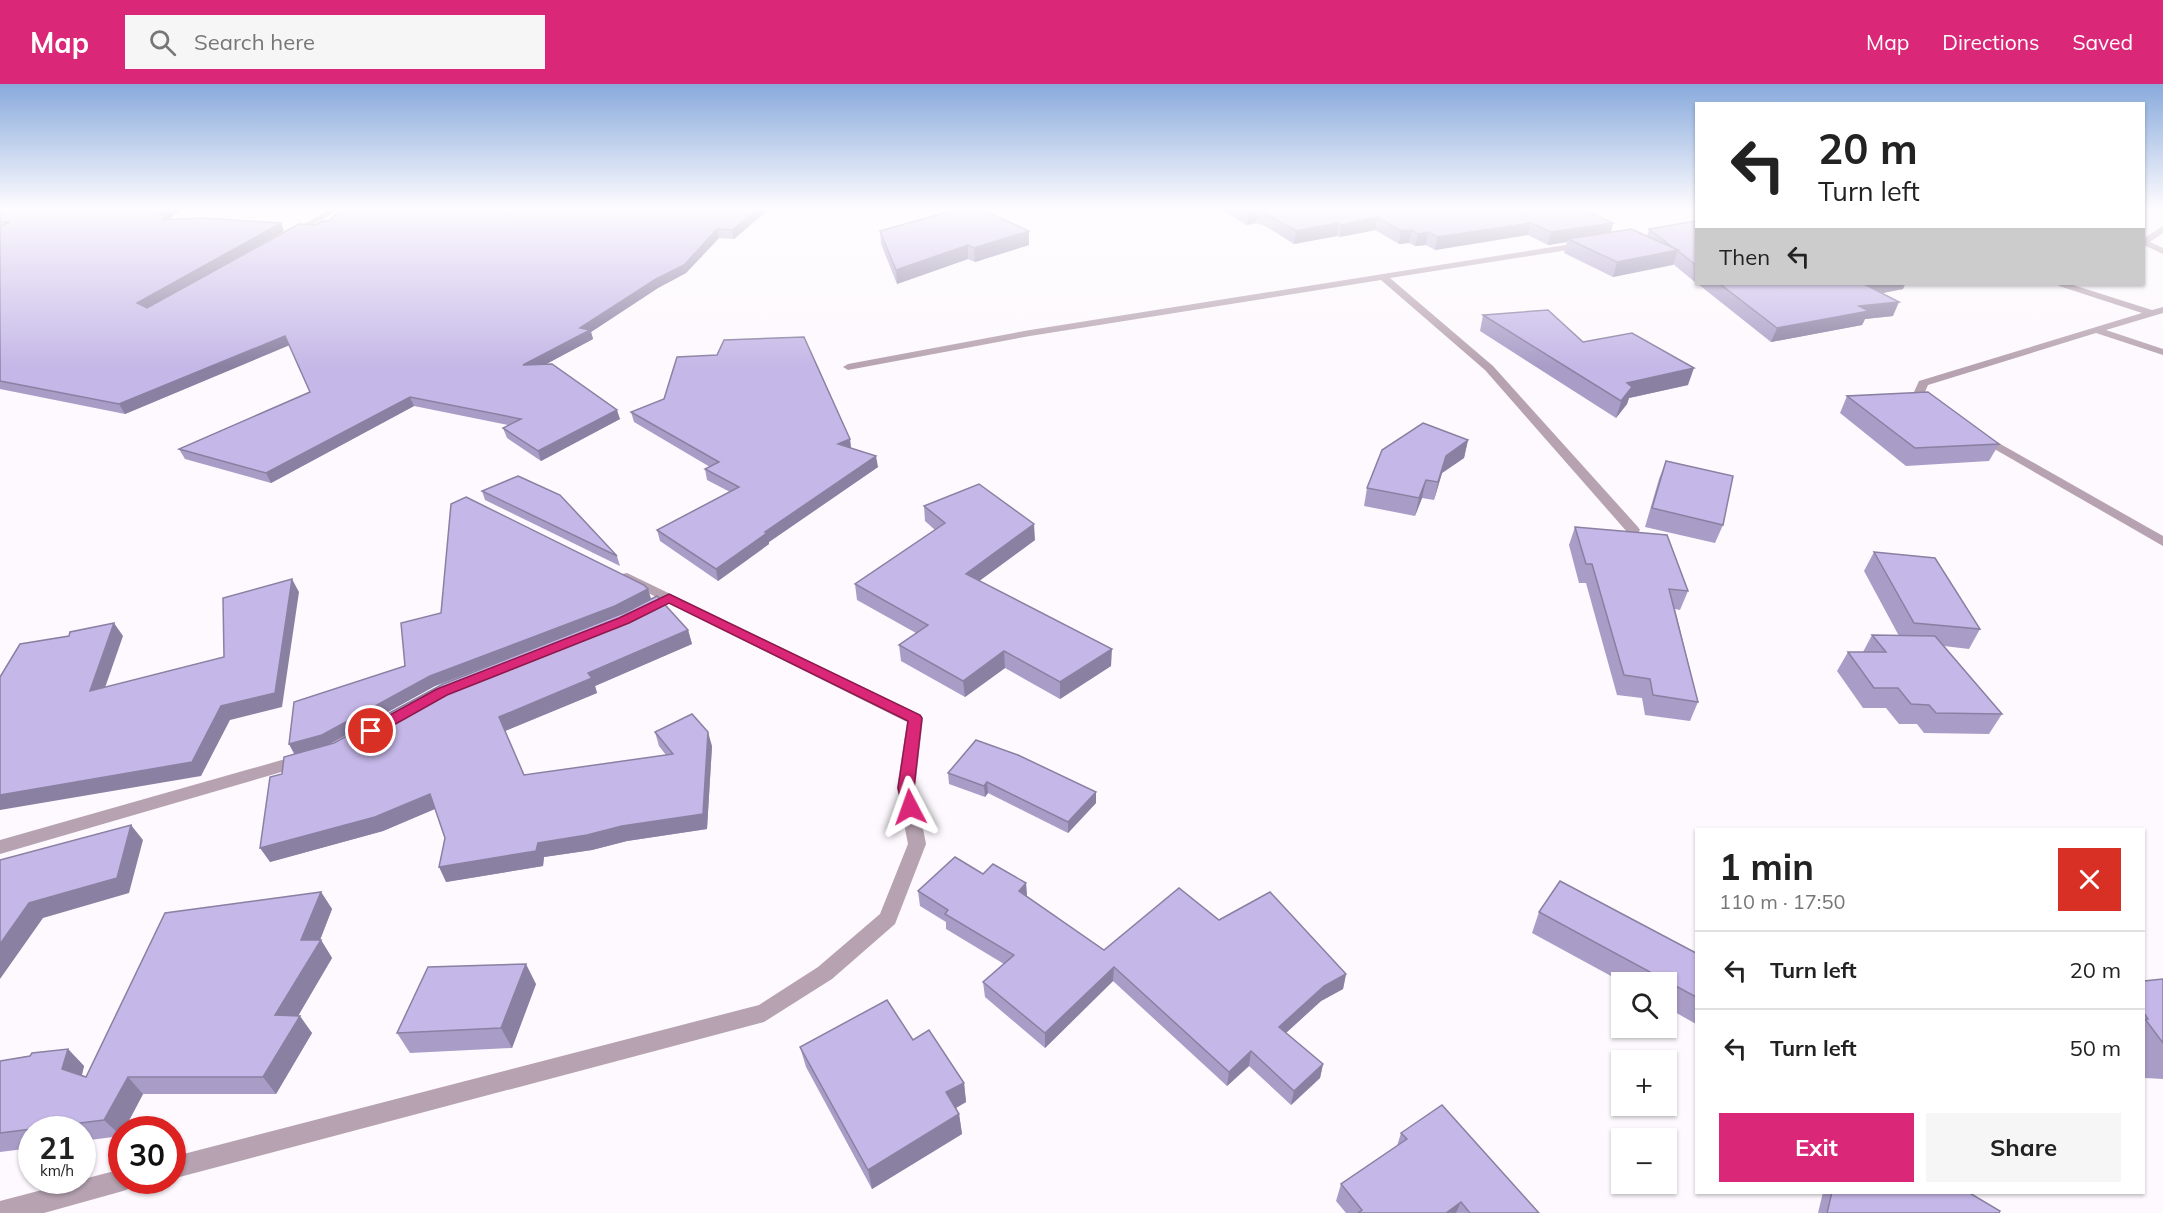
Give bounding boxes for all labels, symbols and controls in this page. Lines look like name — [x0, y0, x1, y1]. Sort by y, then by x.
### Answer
search box — [125, 15, 545, 69]
text: Map — [30, 25, 89, 60]
icon: search — [146, 26, 179, 59]
text: Search here — [194, 28, 315, 56]
text: Map — [1866, 29, 1909, 55]
text: Directions — [1942, 29, 2039, 55]
text: Saved — [2072, 29, 2133, 55]
text: 20 m — [1818, 122, 1918, 175]
icon: left — [1719, 126, 1797, 204]
text: Turn left — [1818, 174, 1920, 208]
icon: left — [1782, 240, 1815, 273]
text: Then — [1719, 243, 1770, 271]
pin — [345, 705, 396, 756]
icon: arrive — [354, 714, 387, 747]
position arrow — [878, 775, 942, 839]
text: 1 min — [1719, 844, 1814, 889]
button: close — [2058, 848, 2121, 911]
text: 110 m · 17:50 — [1719, 889, 1845, 914]
icon: left — [1719, 954, 1752, 987]
text: Turn left — [1770, 956, 1857, 984]
text: 20 m — [2070, 956, 2121, 984]
map controls — [1611, 972, 1677, 1194]
button: search — [1611, 972, 1677, 1038]
icon: left — [1719, 1032, 1752, 1065]
text: Turn left — [1770, 1034, 1857, 1062]
text: 50 m — [2070, 1034, 2121, 1062]
button: + — [1611, 1050, 1677, 1116]
button: Exit — [1719, 1113, 1914, 1182]
button: Share — [1926, 1113, 2121, 1182]
speed limit sign: 30 — [108, 1116, 186, 1194]
button: − — [1611, 1128, 1677, 1194]
text: 21 — [39, 1129, 75, 1167]
text: km/h — [40, 1161, 74, 1180]

